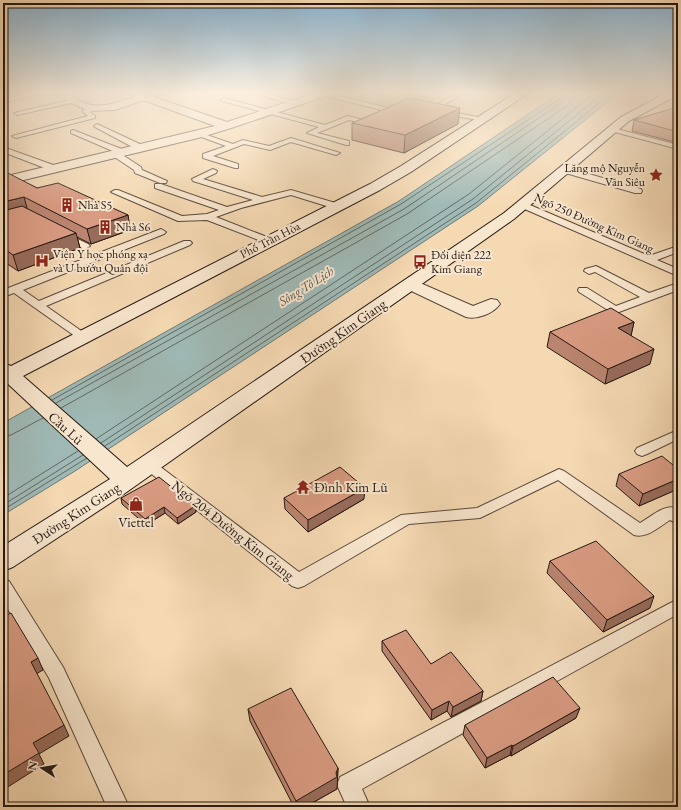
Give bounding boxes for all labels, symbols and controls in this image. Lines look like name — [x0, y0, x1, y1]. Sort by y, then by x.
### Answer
place label: Lăng mộ Nguyễn Văn Siêu — [565, 160, 646, 190]
place icon: Lăng mộ Nguyễn Văn Siêu — [648, 167, 664, 183]
street label: Ngõ 250 Đường Kim Giang — [532, 189, 657, 257]
building icon: Nhà S5 — [59, 197, 75, 213]
place label: Nhà S5 — [78, 197, 112, 213]
street label: Phố Trần Hòa — [237, 218, 303, 262]
building icon: Nhà S6 — [97, 219, 113, 235]
place label: Nhà S6 — [116, 219, 150, 235]
place label: Viện Y học phóng xạ và U bướu Quân đội — [53, 246, 148, 276]
place label: Đối diện 222 Kim Giang — [431, 247, 491, 277]
hospital icon: Viện Y học phóng xạ và U bướu Quân đội — [34, 253, 50, 269]
bus stop icon: Đối diện 222 Kim Giang — [412, 254, 428, 270]
water label: Sông Tô Lịch — [274, 262, 337, 310]
street label: Đường Kim Giang — [296, 294, 390, 367]
street label: Cầu Lủ — [45, 408, 88, 449]
street label: Ngõ 204 Đường Kim Giang — [168, 476, 299, 584]
street label: Đường Kim Giang — [29, 477, 124, 548]
place label: Đình Kim Lũ — [314, 478, 388, 496]
temple icon: Đình Kim Lũ — [295, 479, 311, 495]
shop icon: Viettel — [128, 496, 144, 512]
place label: Viettel — [118, 513, 154, 531]
north arrow — [22, 748, 62, 788]
text: N — [24, 760, 40, 772]

